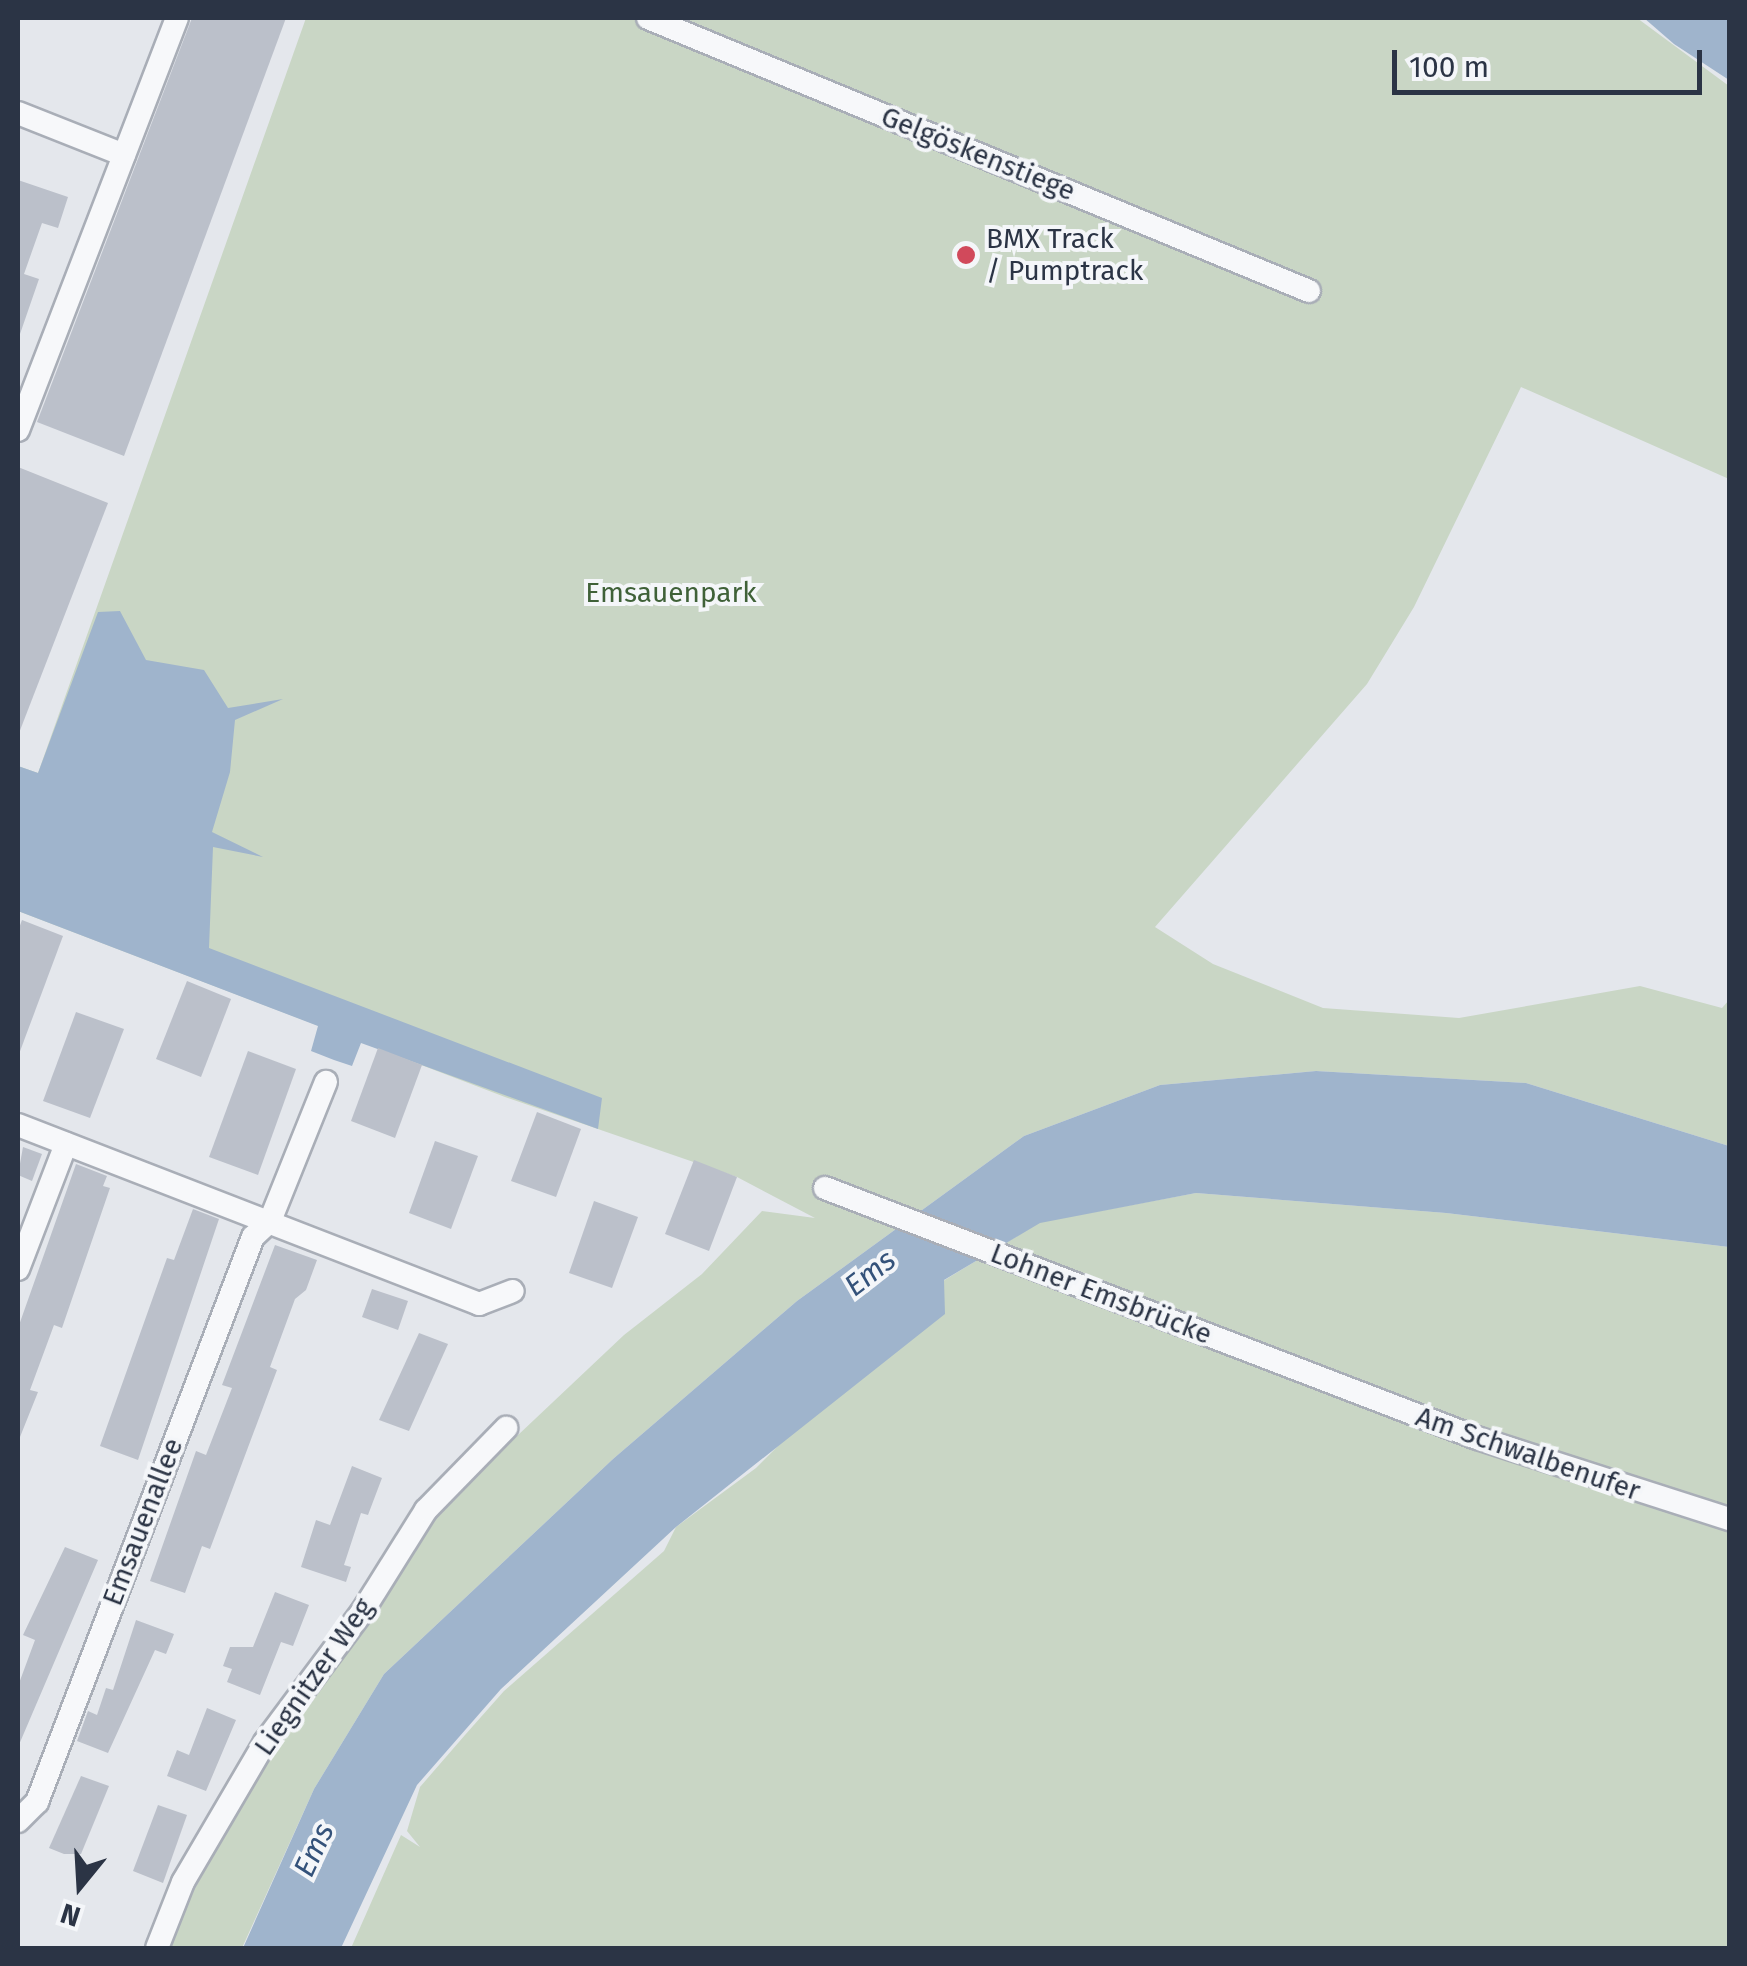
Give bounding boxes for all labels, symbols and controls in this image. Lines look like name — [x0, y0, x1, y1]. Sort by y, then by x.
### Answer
scale bar — [1397, 30, 1707, 92]
text: 100 m — [1409, 49, 1489, 85]
street label: Gelgöskenstiege — [876, 100, 1080, 208]
place label: BMX Track / Pumptrack — [986, 222, 1143, 288]
marker: BMX Track / Pumptrack — [955, 244, 977, 266]
park label: Emsauenpark — [585, 576, 757, 610]
street label: Lohner Emsbrücke — [986, 1236, 1216, 1352]
water label: Ems — [837, 1242, 903, 1304]
street label: Am Schwalbenufer — [1411, 1400, 1645, 1508]
street label: Emsauenallee — [96, 1434, 190, 1610]
street label: Liegnitzer Weg — [247, 1592, 381, 1762]
water label: Ems — [286, 1818, 342, 1882]
north arrow — [30, 1836, 130, 1936]
text: N — [57, 1896, 85, 1934]

